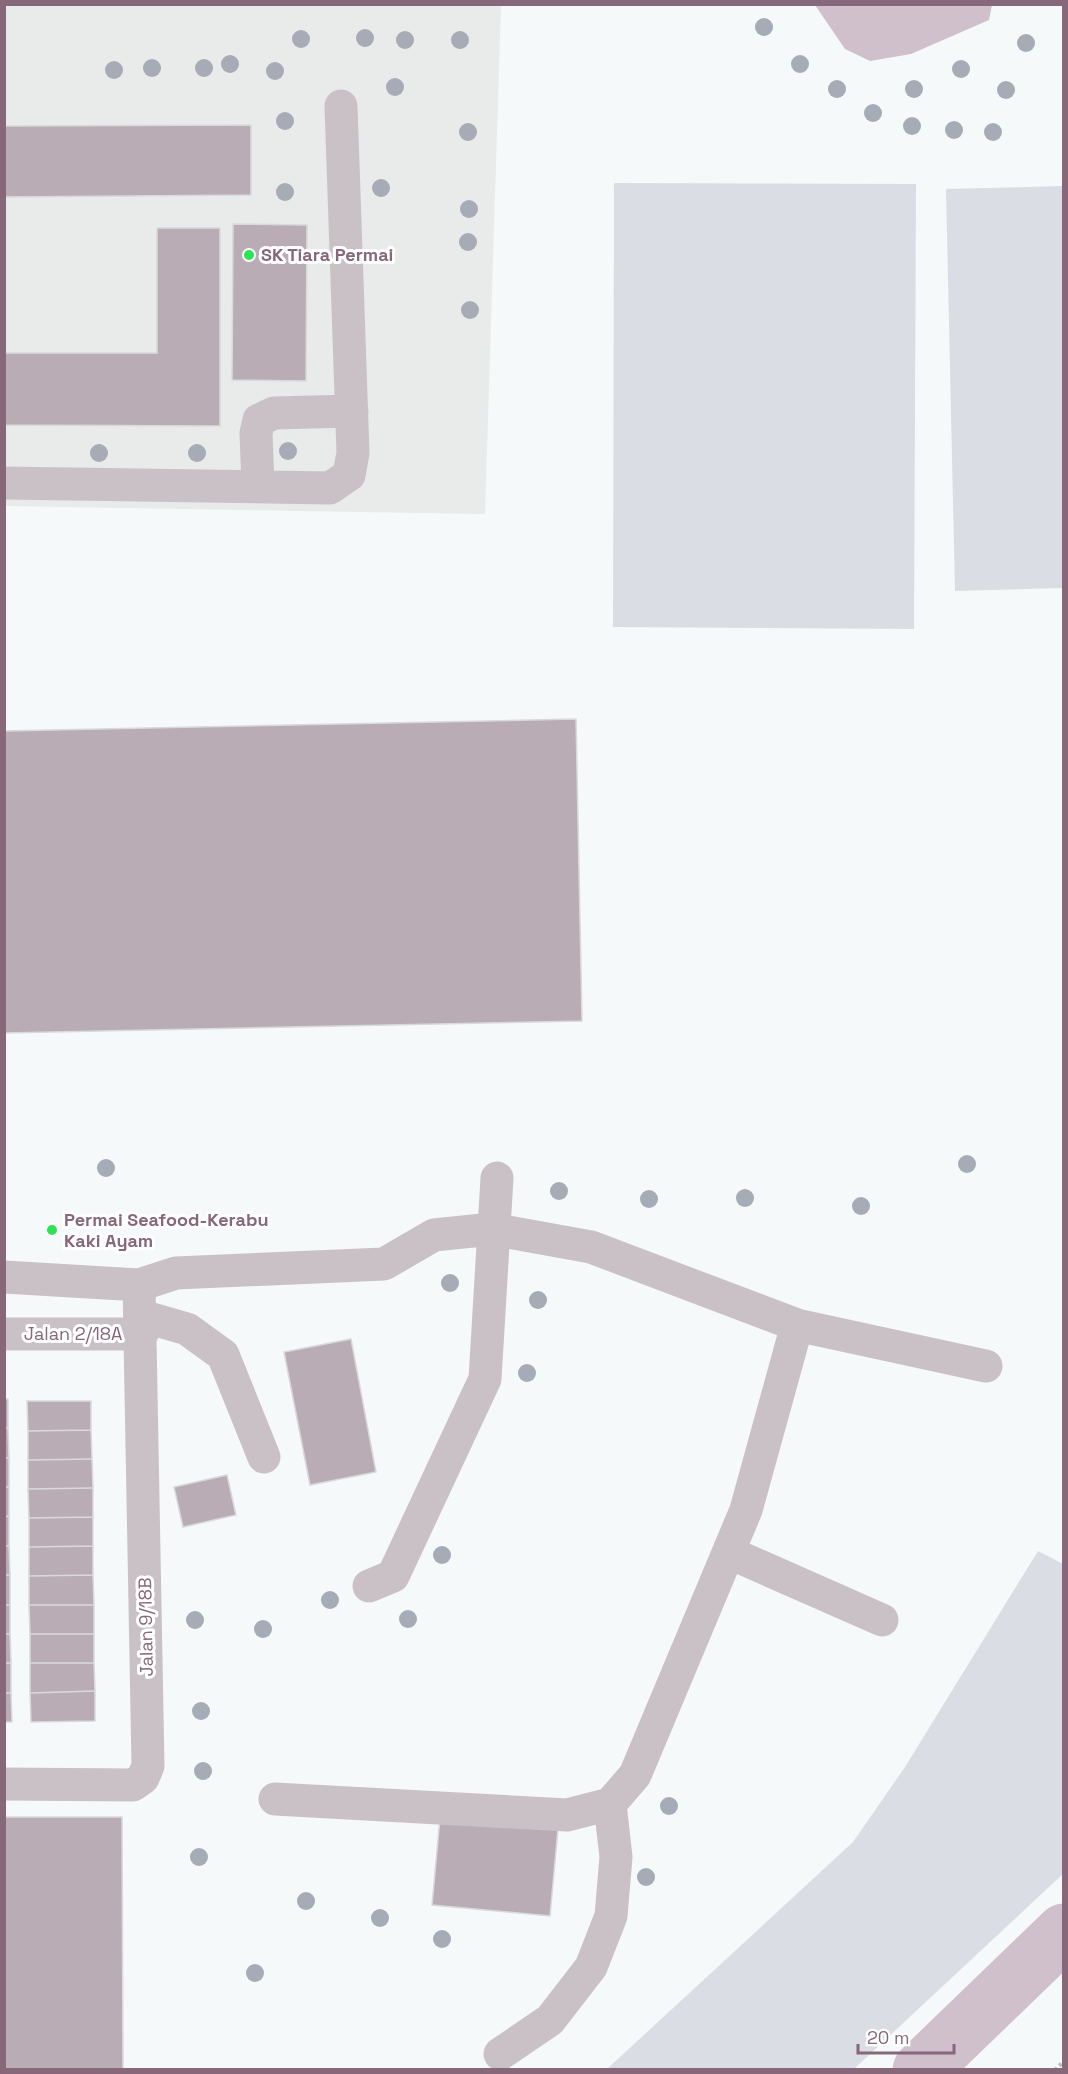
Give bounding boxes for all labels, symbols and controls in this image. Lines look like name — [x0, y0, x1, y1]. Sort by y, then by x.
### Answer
place label: SK Tiara Permai — [261, 243, 393, 266]
marker: SK Tiara Permai — [242, 248, 256, 262]
place label: Permai Seafood-Kerabu Kaki Ayam — [64, 1208, 269, 1252]
marker: Permai Seafood-Kerabu Kaki Ayam — [45, 1223, 59, 1237]
street label: Jalan 2/18A — [24, 1322, 122, 1345]
street label: Jalan 9/18B — [133, 1577, 158, 1677]
scale bar — [858, 2017, 954, 2055]
text: 20 m — [867, 2026, 910, 2049]

